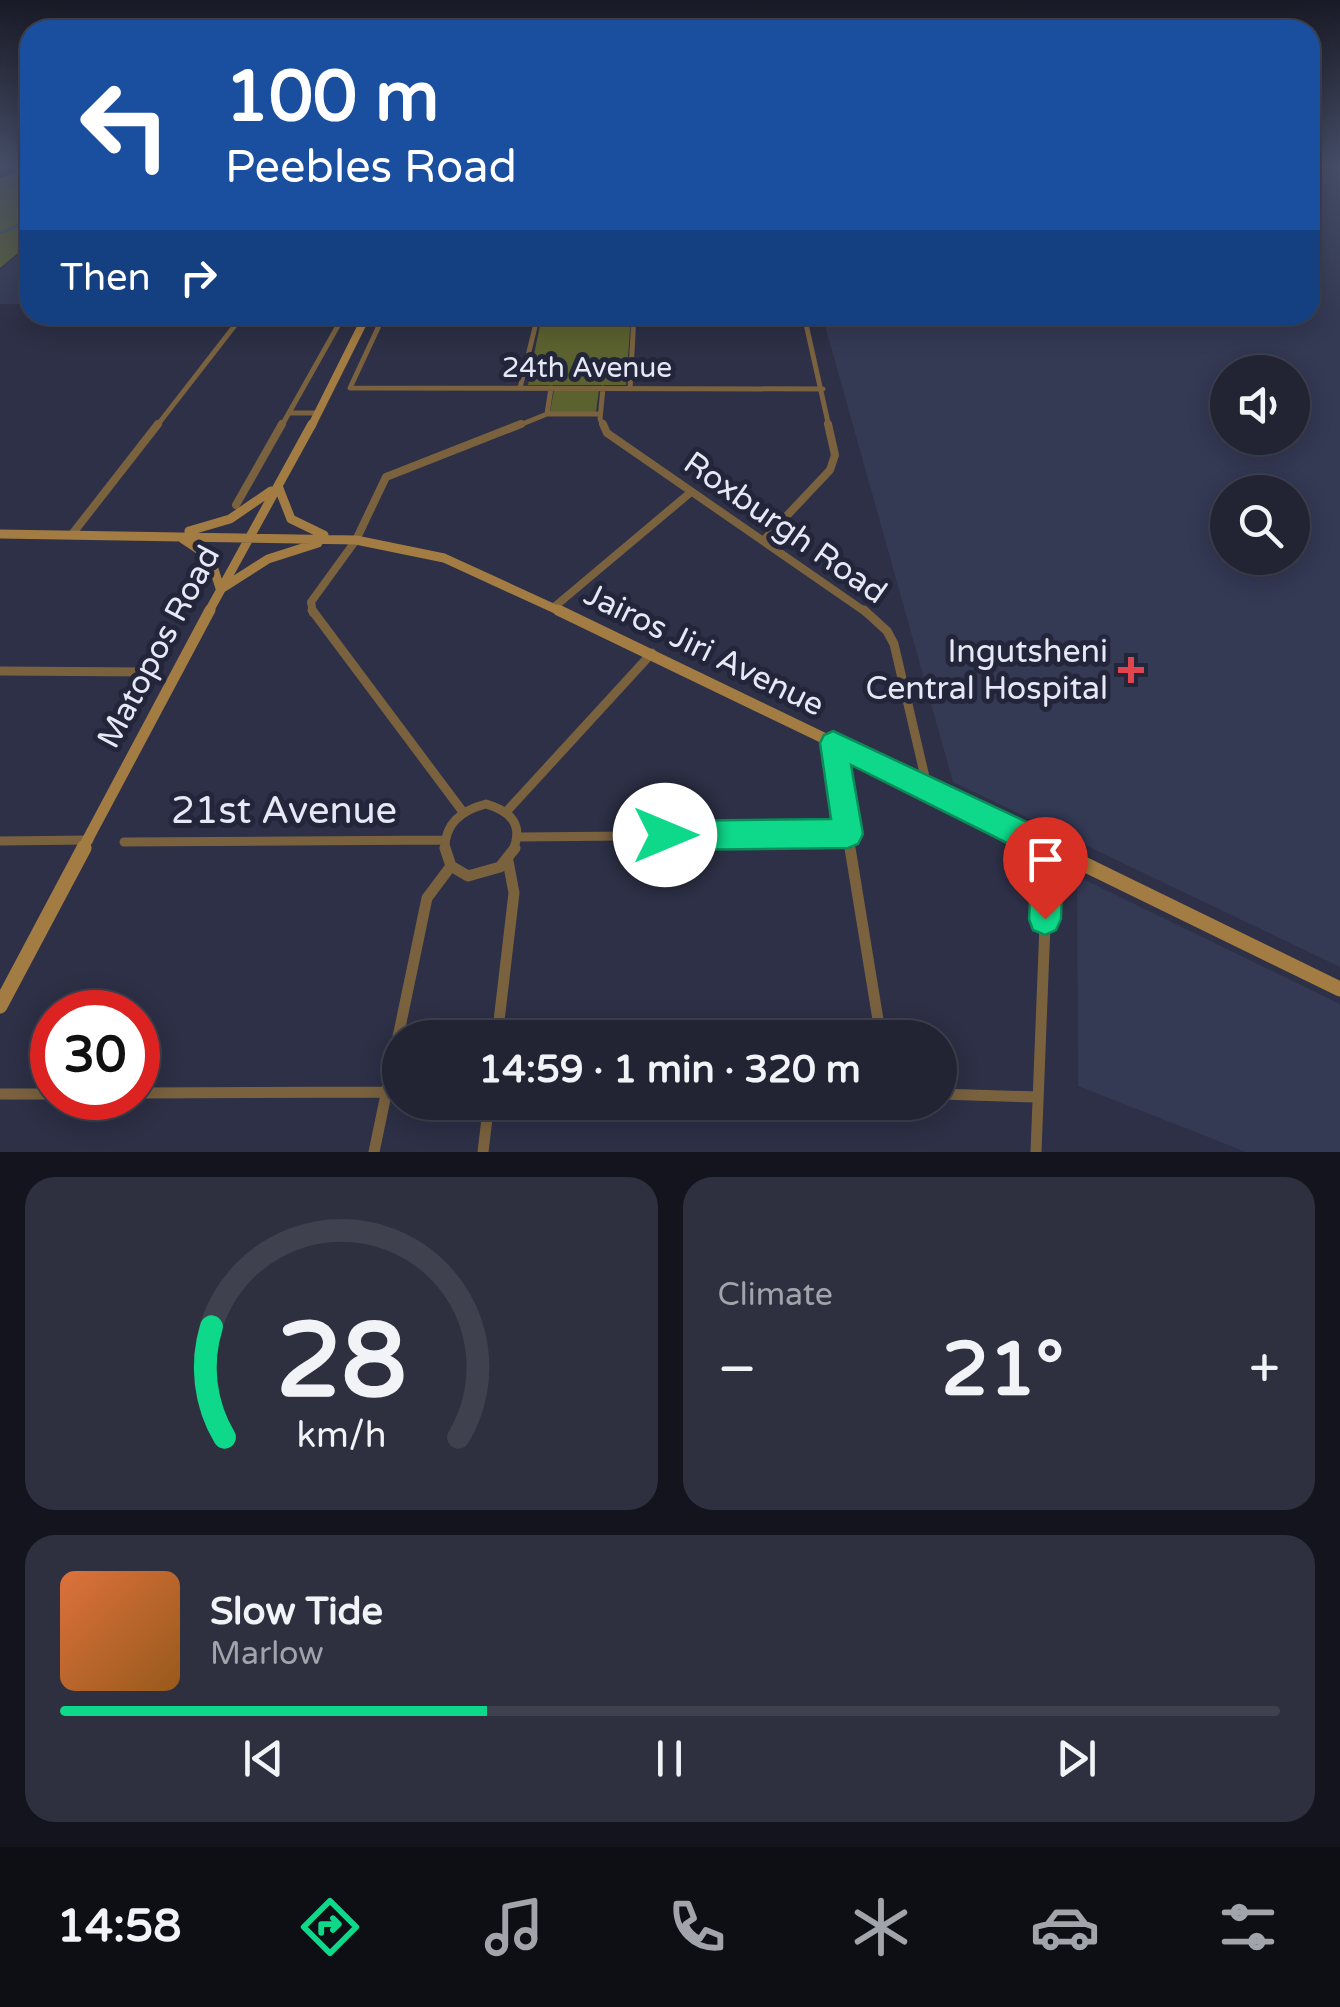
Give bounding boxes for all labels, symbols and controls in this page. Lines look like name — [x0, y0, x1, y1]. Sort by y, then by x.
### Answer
text: 100 m — [225, 56, 439, 140]
icon: left — [60, 60, 190, 190]
text: Peebles Road — [225, 141, 517, 195]
icon: right — [171, 250, 226, 305]
text: Then — [60, 255, 151, 301]
street label: 24th Avenue — [502, 351, 672, 385]
map controls — [1210, 355, 1310, 575]
button: sound — [1210, 355, 1310, 455]
street label: Roxburgh Road — [676, 444, 894, 612]
button: search — [1210, 475, 1310, 575]
street label: Matopos Road — [90, 539, 228, 755]
street label: Jairos Jiri Avenue — [578, 576, 830, 724]
place label: Ingutsheni Central Hospital — [865, 633, 1108, 708]
marker: Ingutsheni Central Hospital — [1118, 657, 1144, 683]
position arrow — [613, 783, 717, 887]
street label: 21st Avenue — [171, 788, 397, 834]
pin — [1003, 817, 1088, 920]
icon: arrive — [1018, 832, 1073, 887]
speed limit sign: 30 — [30, 990, 160, 1120]
text: 14:59 · 1 min · 320 m — [478, 1047, 861, 1093]
text: Climate — [718, 1276, 833, 1314]
text: 28 — [276, 1300, 407, 1425]
text: 21° — [942, 1325, 1064, 1415]
text: − — [718, 1337, 757, 1403]
text: + — [1249, 1337, 1280, 1403]
text: km/h — [296, 1414, 386, 1457]
text: Slow Tide — [210, 1589, 383, 1635]
text: Marlow — [210, 1635, 324, 1673]
icon: previous — [236, 1731, 291, 1786]
icon: pause — [642, 1731, 697, 1786]
icon: next — [1049, 1731, 1104, 1786]
icon: directions — [295, 1892, 365, 1962]
icon: music — [479, 1892, 549, 1962]
icon: phone — [662, 1892, 732, 1962]
icon: climate — [846, 1892, 916, 1962]
icon: car — [1030, 1892, 1100, 1962]
icon: filters — [1213, 1892, 1283, 1962]
text: 14:58 — [57, 1900, 182, 1954]

